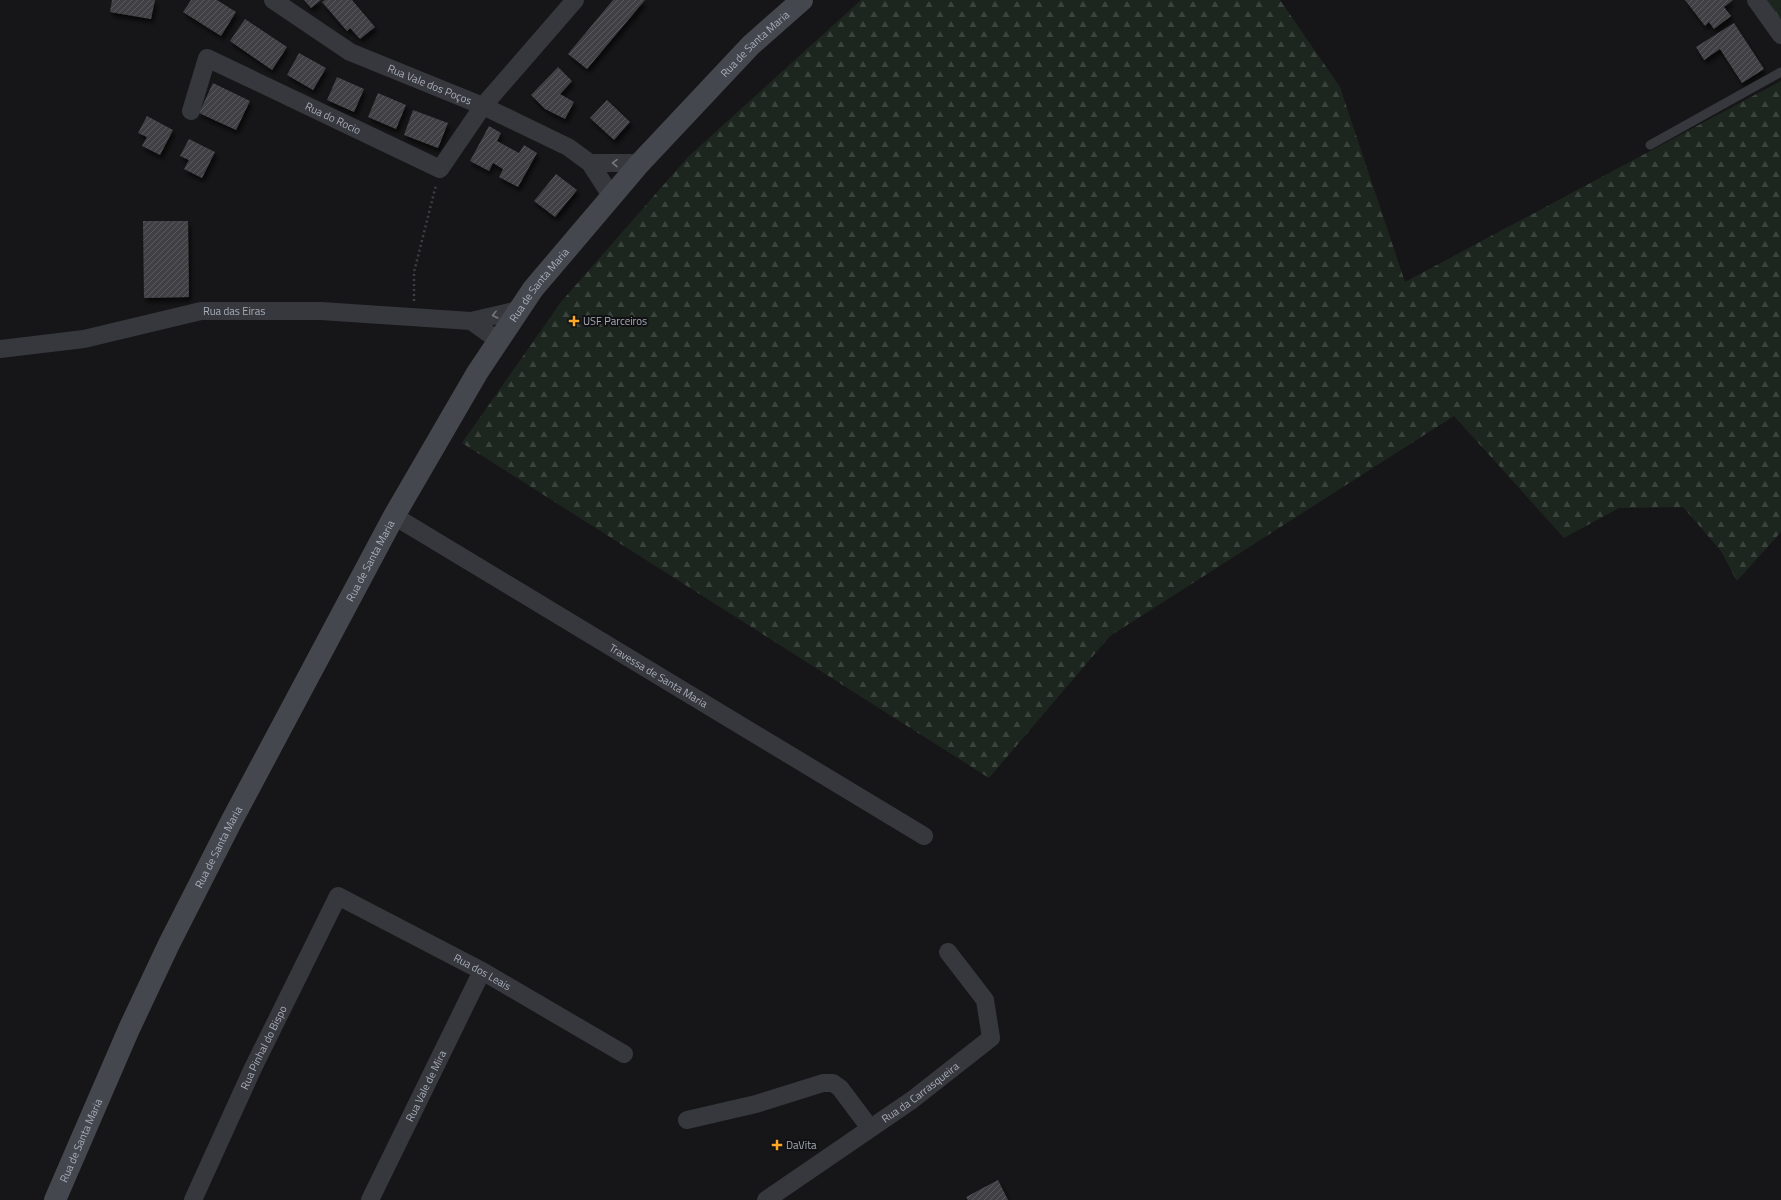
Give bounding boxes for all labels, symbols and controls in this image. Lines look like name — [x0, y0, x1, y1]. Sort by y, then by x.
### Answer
street label: Rua de Santa Maria — [717, 7, 793, 81]
street label: Rua Vale dos Poços — [385, 60, 474, 109]
street label: Rua do Rocio — [302, 98, 364, 138]
one-way arrow — [612, 159, 618, 167]
street label: Rua de Santa Maria — [505, 244, 573, 325]
street label: Rua das Eiras — [203, 303, 265, 319]
one-way arrow — [492, 311, 498, 319]
place label: USF Parceiros — [583, 313, 647, 329]
marker: USF Parceiros — [568, 315, 580, 327]
street label: Rua de Santa Maria — [342, 517, 399, 604]
street label: Travessa de Santa Maria — [606, 640, 711, 712]
street label: Rua de Santa Maria — [191, 803, 246, 891]
street label: Rua dos Leais — [451, 950, 514, 994]
street label: Rua Pinhal do Bispo — [236, 1003, 291, 1092]
street label: Rua Vale de Mira — [402, 1047, 450, 1124]
street label: Rua da Carrasqueira — [878, 1058, 963, 1127]
street label: Rua de Santa Maria — [56, 1095, 106, 1185]
place label: DaVita — [786, 1137, 817, 1153]
marker: DaVita — [771, 1139, 783, 1151]

